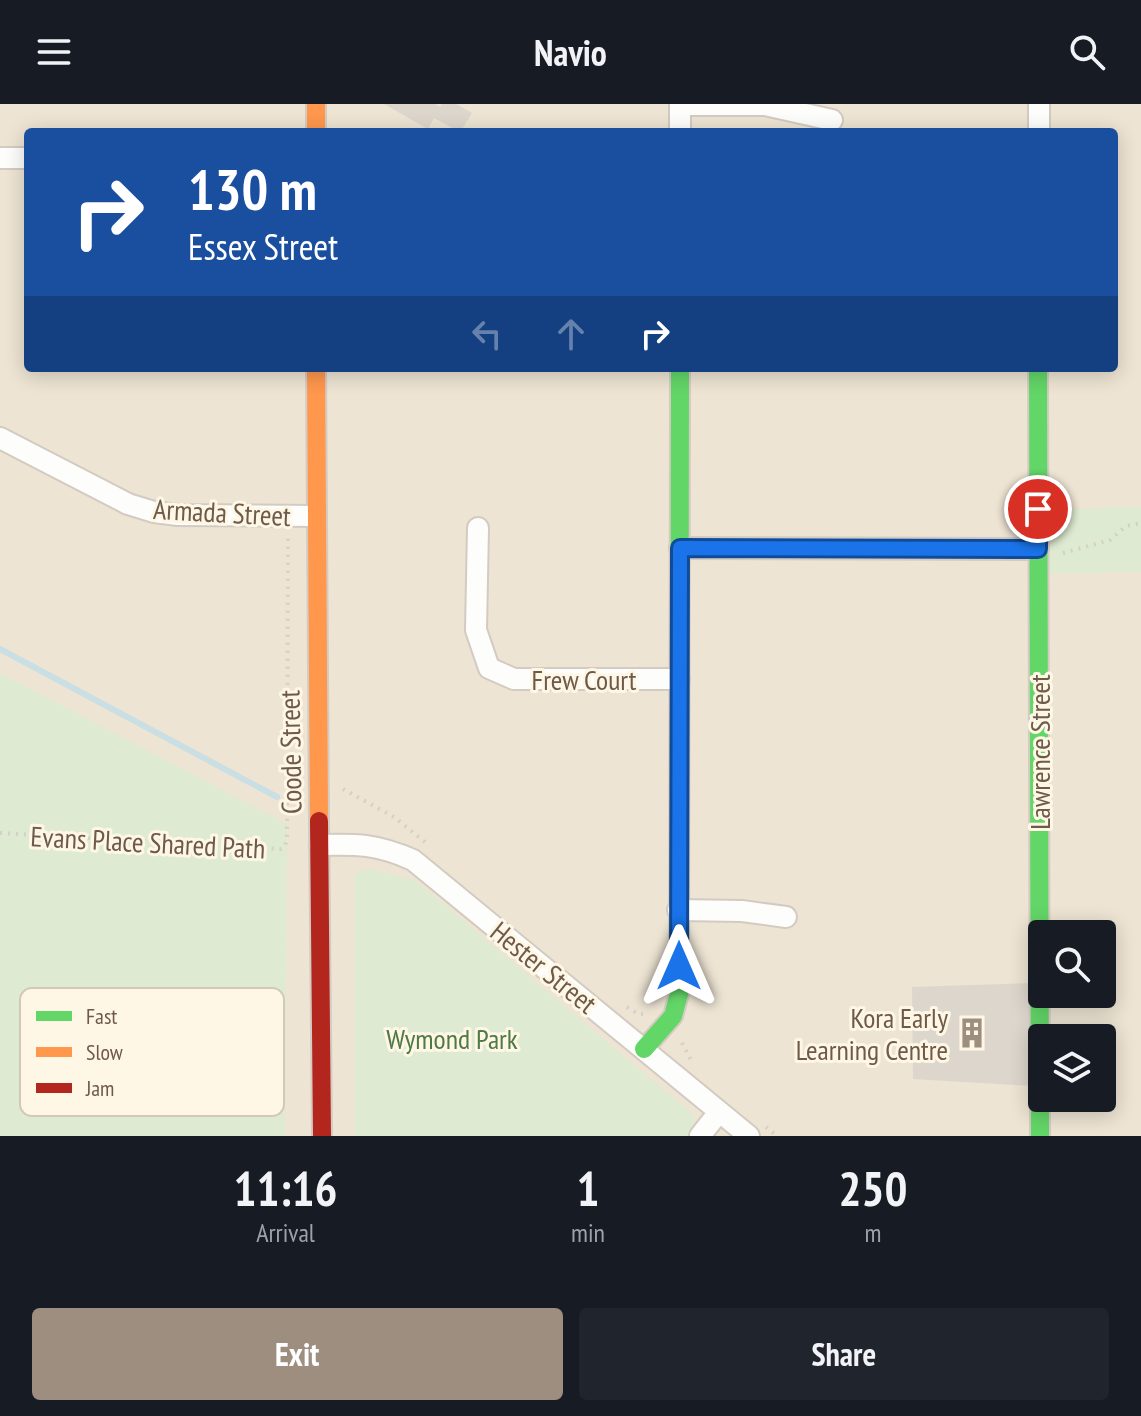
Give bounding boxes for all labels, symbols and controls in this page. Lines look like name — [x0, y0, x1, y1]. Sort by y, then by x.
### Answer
text: Navio — [534, 29, 607, 76]
icon: menu — [32, 30, 76, 74]
icon: search — [1065, 30, 1109, 74]
text: 130 m — [188, 153, 317, 225]
icon: right — [56, 160, 160, 264]
text: Essex Street — [188, 223, 338, 270]
icon: left — [465, 312, 509, 356]
icon: ahead — [549, 312, 593, 356]
icon: right — [633, 312, 677, 356]
pin — [1004, 475, 1072, 543]
icon: arrive — [1016, 487, 1060, 531]
street label: Armada Street — [152, 490, 292, 534]
street label: Frew Court — [532, 661, 637, 698]
street label: Lawrence Street — [1021, 674, 1058, 830]
street label: Coode Street — [270, 689, 310, 814]
street label: Evans Place Shared Path — [30, 817, 266, 867]
street label: Hester Street — [483, 913, 605, 1021]
map controls — [1028, 920, 1116, 1112]
button: search — [1028, 920, 1116, 1008]
position arrow — [637, 924, 721, 1008]
legend — [20, 988, 284, 1116]
place label: Kora Early Learning Centre — [796, 999, 948, 1068]
text: Fast — [86, 1002, 117, 1030]
building icon: Kora Early Learning Centre — [955, 1016, 989, 1050]
park label: Wymond Park — [386, 1020, 518, 1057]
button: layers — [1028, 1024, 1116, 1112]
text: Slow — [86, 1038, 123, 1066]
text: Jam — [85, 1074, 114, 1102]
text: 11:16 — [234, 1157, 337, 1219]
text: 1 — [577, 1157, 599, 1219]
text: 250 — [839, 1157, 907, 1219]
text: Arrival — [256, 1216, 315, 1249]
text: min — [571, 1216, 605, 1249]
text: m — [865, 1216, 881, 1249]
button: Exit — [32, 1308, 563, 1400]
button: Share — [579, 1308, 1109, 1400]

